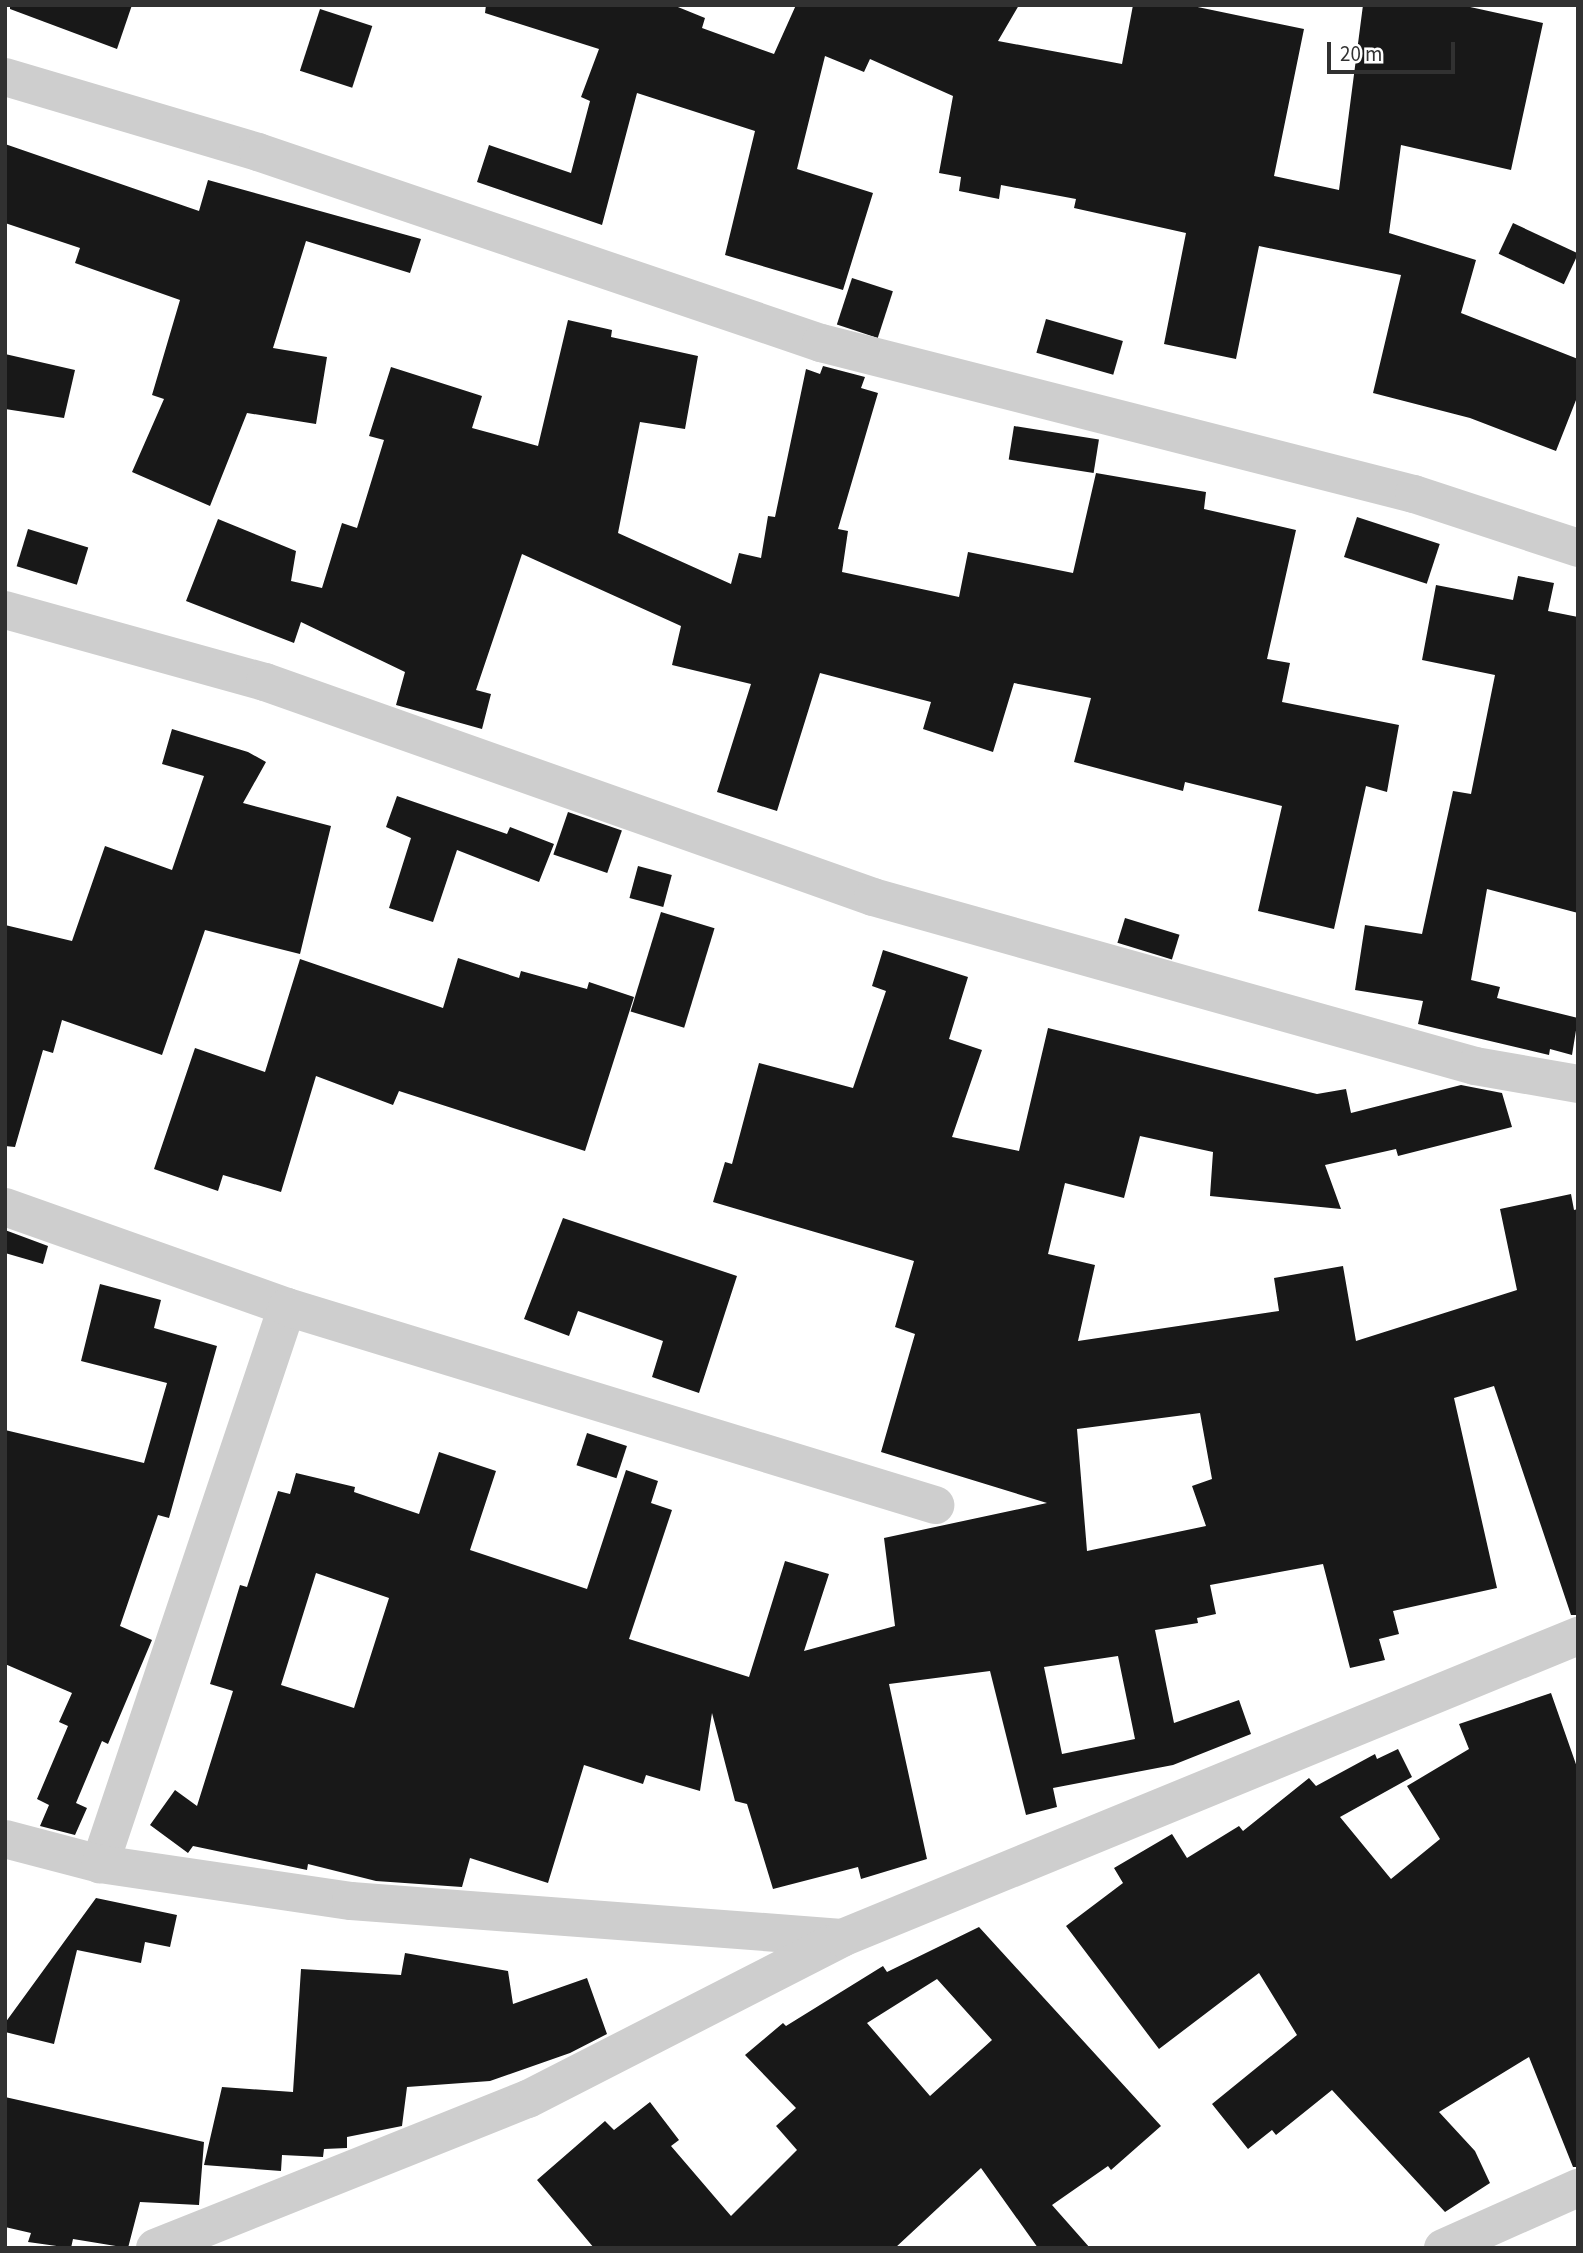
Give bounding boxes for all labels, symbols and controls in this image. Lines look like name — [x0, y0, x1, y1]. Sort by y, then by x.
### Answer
scale bar — [1331, 28, 1459, 72]
text: 20 m — [1340, 39, 1382, 69]

